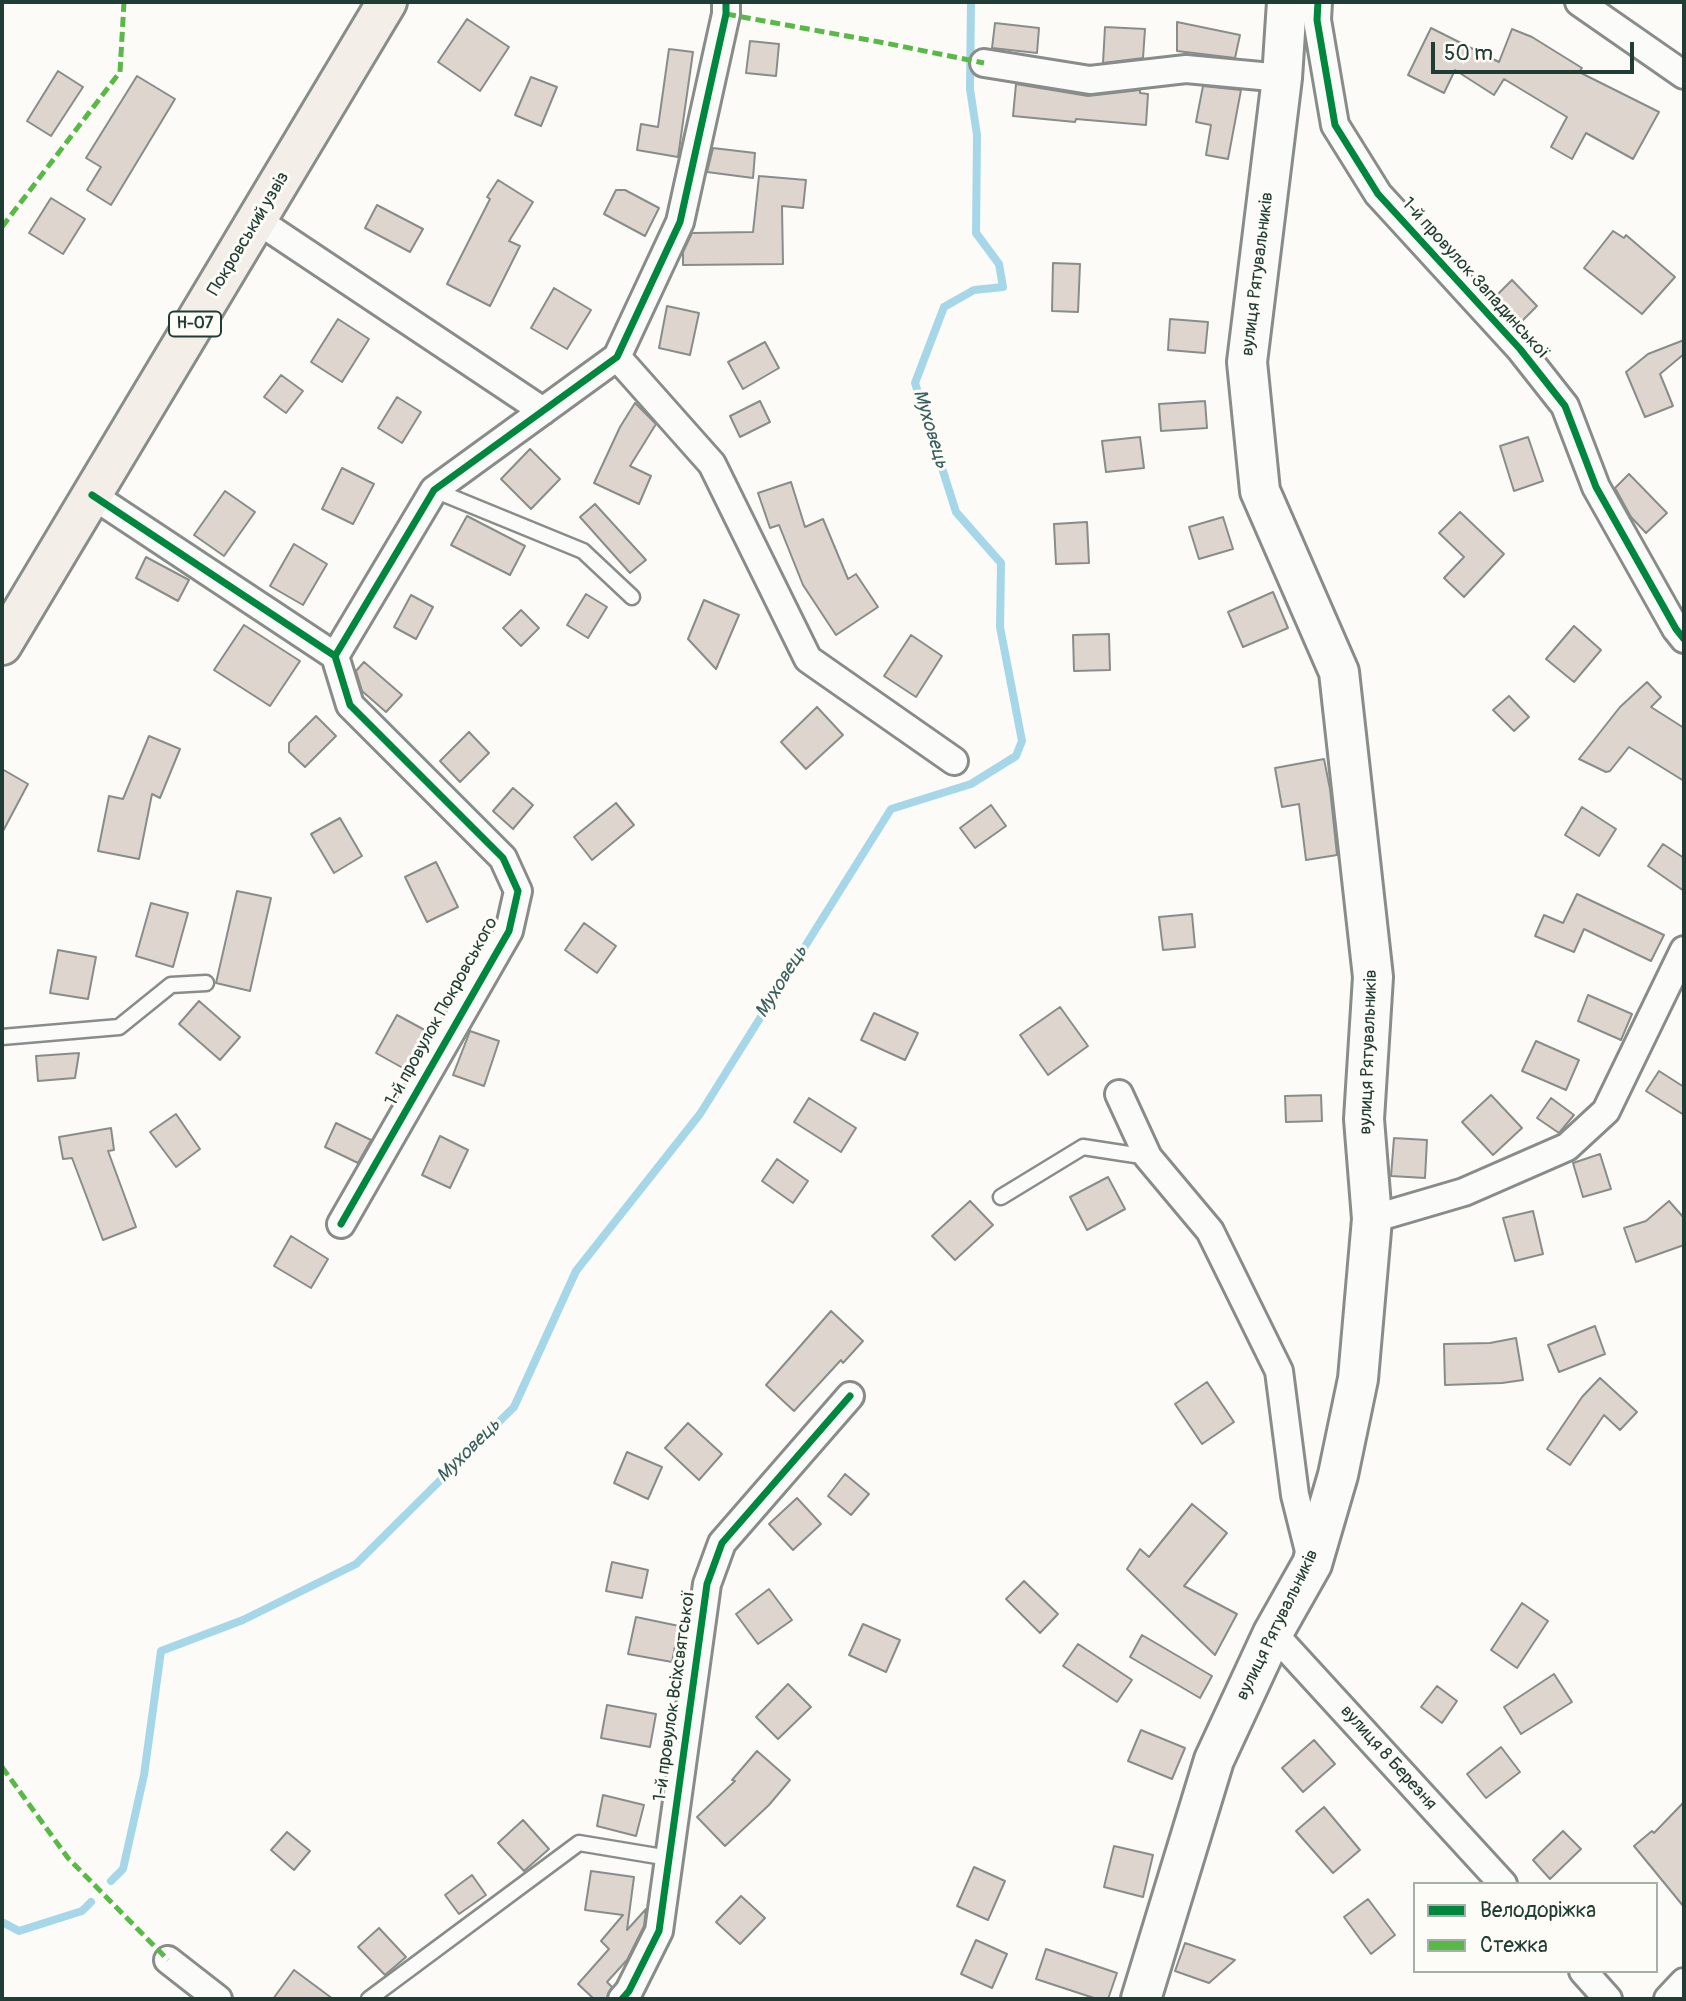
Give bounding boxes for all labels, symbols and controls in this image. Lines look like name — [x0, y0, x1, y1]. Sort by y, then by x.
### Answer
scale bar — [1434, 28, 1637, 72]
text: 50 m — [1444, 40, 1493, 67]
street label: Покровський узвіз — [203, 168, 295, 300]
street label: вулиця Рятувальників — [1237, 191, 1279, 357]
street label: 1-й провулок Западинської — [1397, 194, 1553, 364]
road number: Н-07 — [169, 312, 221, 336]
water label: Муховець — [907, 387, 953, 471]
street label: 1-й провулок Покровського — [381, 914, 503, 1110]
water label: Муховець — [751, 942, 813, 1022]
street label: вулиця Рятувальників — [1355, 969, 1383, 1135]
water label: Муховець — [432, 1414, 506, 1488]
street label: вулиця Рятувальників — [1232, 1546, 1324, 1704]
street label: 1-й провулок Всіхсвятської — [649, 1589, 701, 1803]
street label: вулиця 8 Березня — [1335, 1701, 1441, 1815]
legend — [1413, 1882, 1658, 1973]
text: Велодоріжка — [1480, 1897, 1596, 1924]
text: Стежка — [1480, 1932, 1548, 1959]

